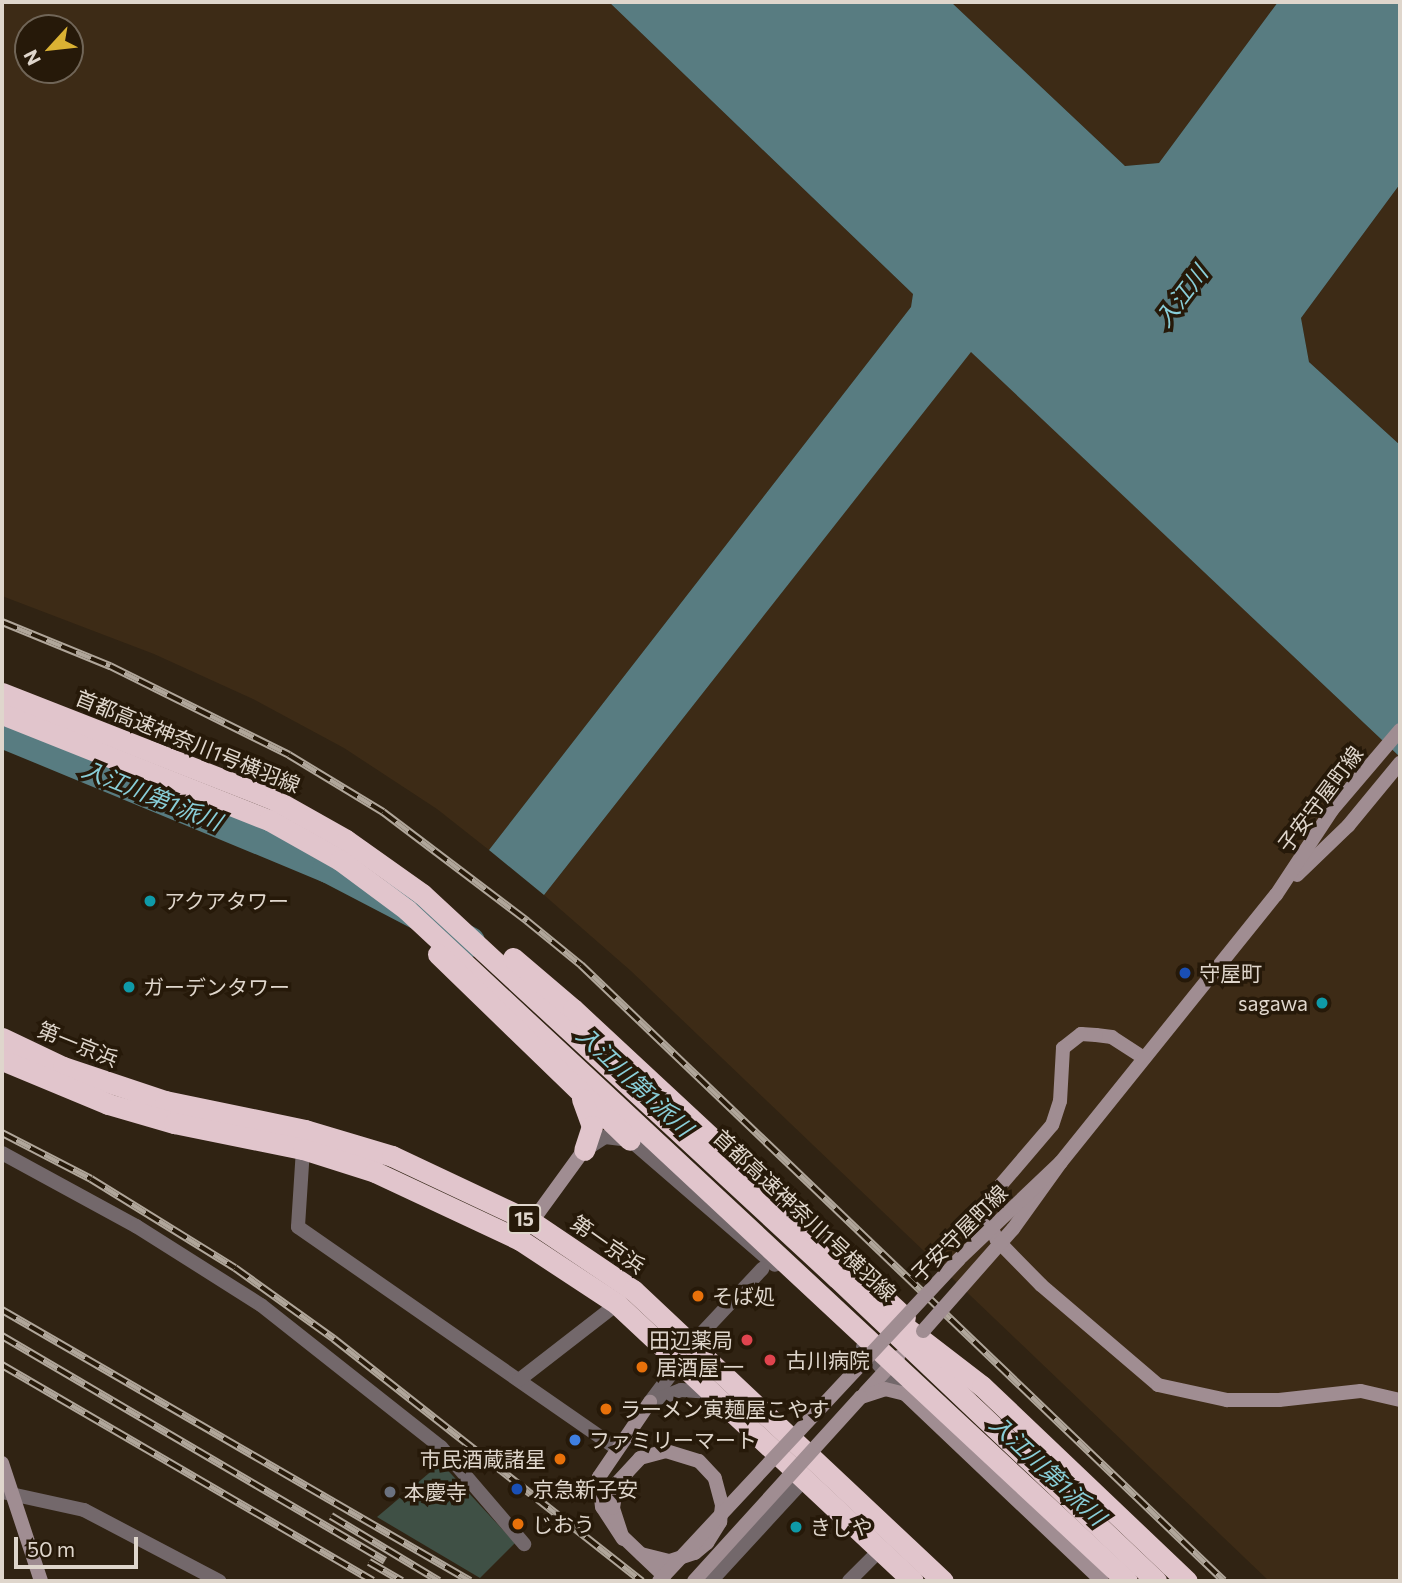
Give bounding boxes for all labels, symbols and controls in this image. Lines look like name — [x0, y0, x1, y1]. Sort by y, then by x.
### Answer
north arrow — [14, 14, 84, 84]
text: N — [18, 46, 45, 69]
water label: 入江川 — [1149, 260, 1213, 332]
street label: 首都高速神奈川1号横羽線 — [72, 684, 304, 798]
street label: 子安守屋町線 — [1272, 741, 1368, 857]
water label: 入江川第1派川 — [78, 755, 226, 835]
place label: アクアタワー — [164, 888, 290, 914]
marker: アクアタワー — [142, 893, 158, 909]
place label: 守屋町 — [1199, 960, 1262, 986]
marker: 守屋町 — [1177, 965, 1193, 981]
place label: ガーデンタワー — [143, 974, 290, 1000]
marker: ガーデンタワー — [121, 979, 137, 995]
place label: sagawa — [1238, 990, 1308, 1016]
marker: sagawa — [1314, 995, 1330, 1011]
street label: 第一京浜 — [34, 1017, 122, 1071]
water label: 入江川第1派川 — [572, 1020, 698, 1142]
street label: 首都高速神奈川1号横羽線 — [709, 1124, 901, 1306]
street label: 子安守屋町線 — [906, 1180, 1012, 1286]
road number: 15 — [506, 1204, 542, 1234]
street label: 第一京浜 — [566, 1210, 650, 1278]
place label: そば処 — [712, 1283, 775, 1309]
marker: そば処 — [690, 1288, 706, 1304]
place label: 田辺薬局 — [649, 1327, 733, 1353]
marker: 田辺薬局 — [739, 1332, 755, 1348]
place label: 古川病院 — [786, 1347, 870, 1373]
marker: 古川病院 — [760, 1350, 780, 1370]
place label: 居酒屋 一 — [656, 1354, 744, 1380]
marker: 居酒屋 一 — [634, 1359, 650, 1375]
place label: ラーメン寅麺屋こやす — [620, 1396, 830, 1422]
marker: ラーメン寅麺屋こやす — [598, 1401, 614, 1417]
water label: 入江川第1派川 — [985, 1409, 1111, 1531]
place label: ファミリーマート — [589, 1427, 757, 1453]
marker: ファミリーマート — [567, 1432, 583, 1448]
place label: 市民酒蔵諸星 — [420, 1446, 546, 1472]
marker: 市民酒蔵諸星 — [552, 1451, 568, 1467]
place label: 京急新子安 — [533, 1476, 638, 1502]
place label: 本慶寺 — [404, 1479, 467, 1505]
marker: 京急新子安 — [507, 1479, 527, 1499]
marker: 本慶寺 — [382, 1484, 398, 1500]
place label: じおう — [532, 1511, 595, 1537]
place label: きしや — [810, 1514, 873, 1540]
marker: じおう — [510, 1516, 526, 1532]
marker: きしや — [788, 1519, 804, 1535]
scale bar — [18, 1524, 142, 1568]
text: 50 m — [27, 1536, 75, 1561]

